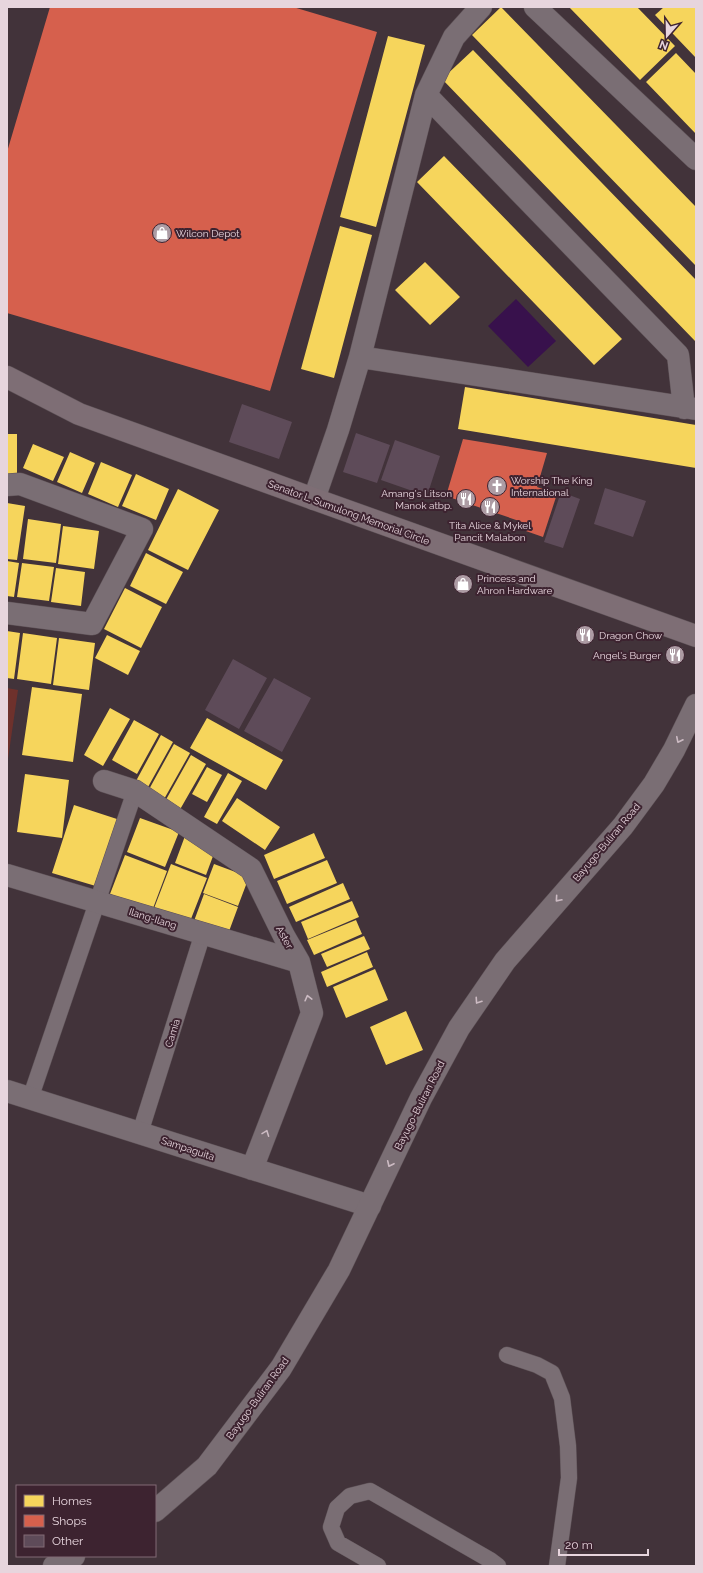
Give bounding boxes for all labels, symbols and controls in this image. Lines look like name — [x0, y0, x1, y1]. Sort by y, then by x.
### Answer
north arrow — [647, 16, 687, 56]
text: N — [658, 37, 670, 52]
shop icon: Wilcon Depot — [151, 222, 173, 244]
place label: Wilcon Depot — [176, 228, 240, 239]
church icon: Worship The King International — [486, 475, 508, 497]
place label: Worship The King International — [511, 475, 593, 498]
street label: Senator L. Sumulong Memorial Circle — [267, 478, 431, 547]
place label: Amang's Litson Manok atbp. — [381, 488, 452, 511]
restaurant icon: Amang's Litson Manok atbp. — [455, 488, 477, 510]
restaurant icon: Tita Alice & Mykel Pancit Malabon — [479, 496, 501, 518]
place label: Tita Alice & Mykel Pancit Malabon — [449, 520, 531, 543]
shop icon: Princess and Ahron Hardware — [452, 573, 474, 595]
place label: Princess and Ahron Hardware — [477, 573, 552, 596]
restaurant icon: Dragon Chow — [574, 624, 596, 646]
place label: Dragon Chow — [599, 630, 662, 641]
restaurant icon: Angel's Burger — [664, 644, 686, 666]
place label: Angel's Burger — [593, 650, 661, 661]
one-way arrow — [676, 736, 684, 743]
street label: Bayugo-Buliran Road — [571, 801, 642, 884]
one-way arrow — [556, 894, 563, 901]
street label: Ilang-Ilang — [128, 906, 178, 931]
street label: Aster — [274, 924, 295, 951]
one-way arrow — [305, 995, 313, 1001]
one-way arrow — [476, 996, 483, 1003]
street label: Camia — [163, 1018, 182, 1049]
street label: Bayugo-Buliran Road — [392, 1059, 447, 1152]
one-way arrow — [262, 1129, 270, 1136]
street label: Sampaguita — [160, 1135, 216, 1162]
one-way arrow — [387, 1160, 395, 1167]
street label: Bayugo-Buliran Road — [224, 1355, 291, 1441]
legend — [16, 1485, 156, 1557]
text: Homes — [52, 1494, 92, 1508]
text: Shops — [52, 1514, 87, 1528]
scale bar — [559, 1531, 648, 1557]
text: Other — [52, 1534, 84, 1548]
text: 20 m — [565, 1538, 593, 1552]

